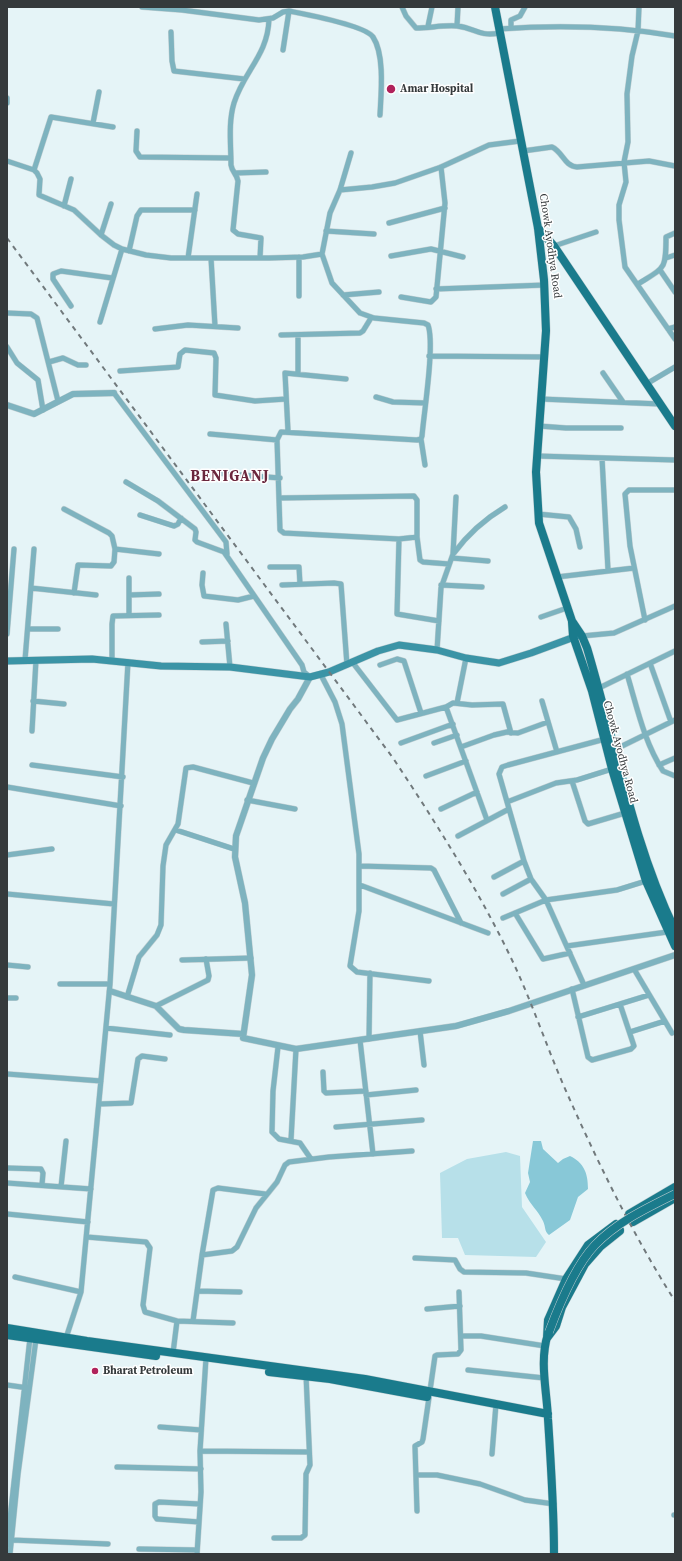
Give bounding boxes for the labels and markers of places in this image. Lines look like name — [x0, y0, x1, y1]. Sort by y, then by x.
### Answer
place label: Amar Hospital — [400, 82, 473, 96]
marker: Amar Hospital — [385, 83, 397, 95]
place label: Bharat Petroleum — [103, 1364, 193, 1378]
marker: Bharat Petroleum — [90, 1366, 100, 1376]

